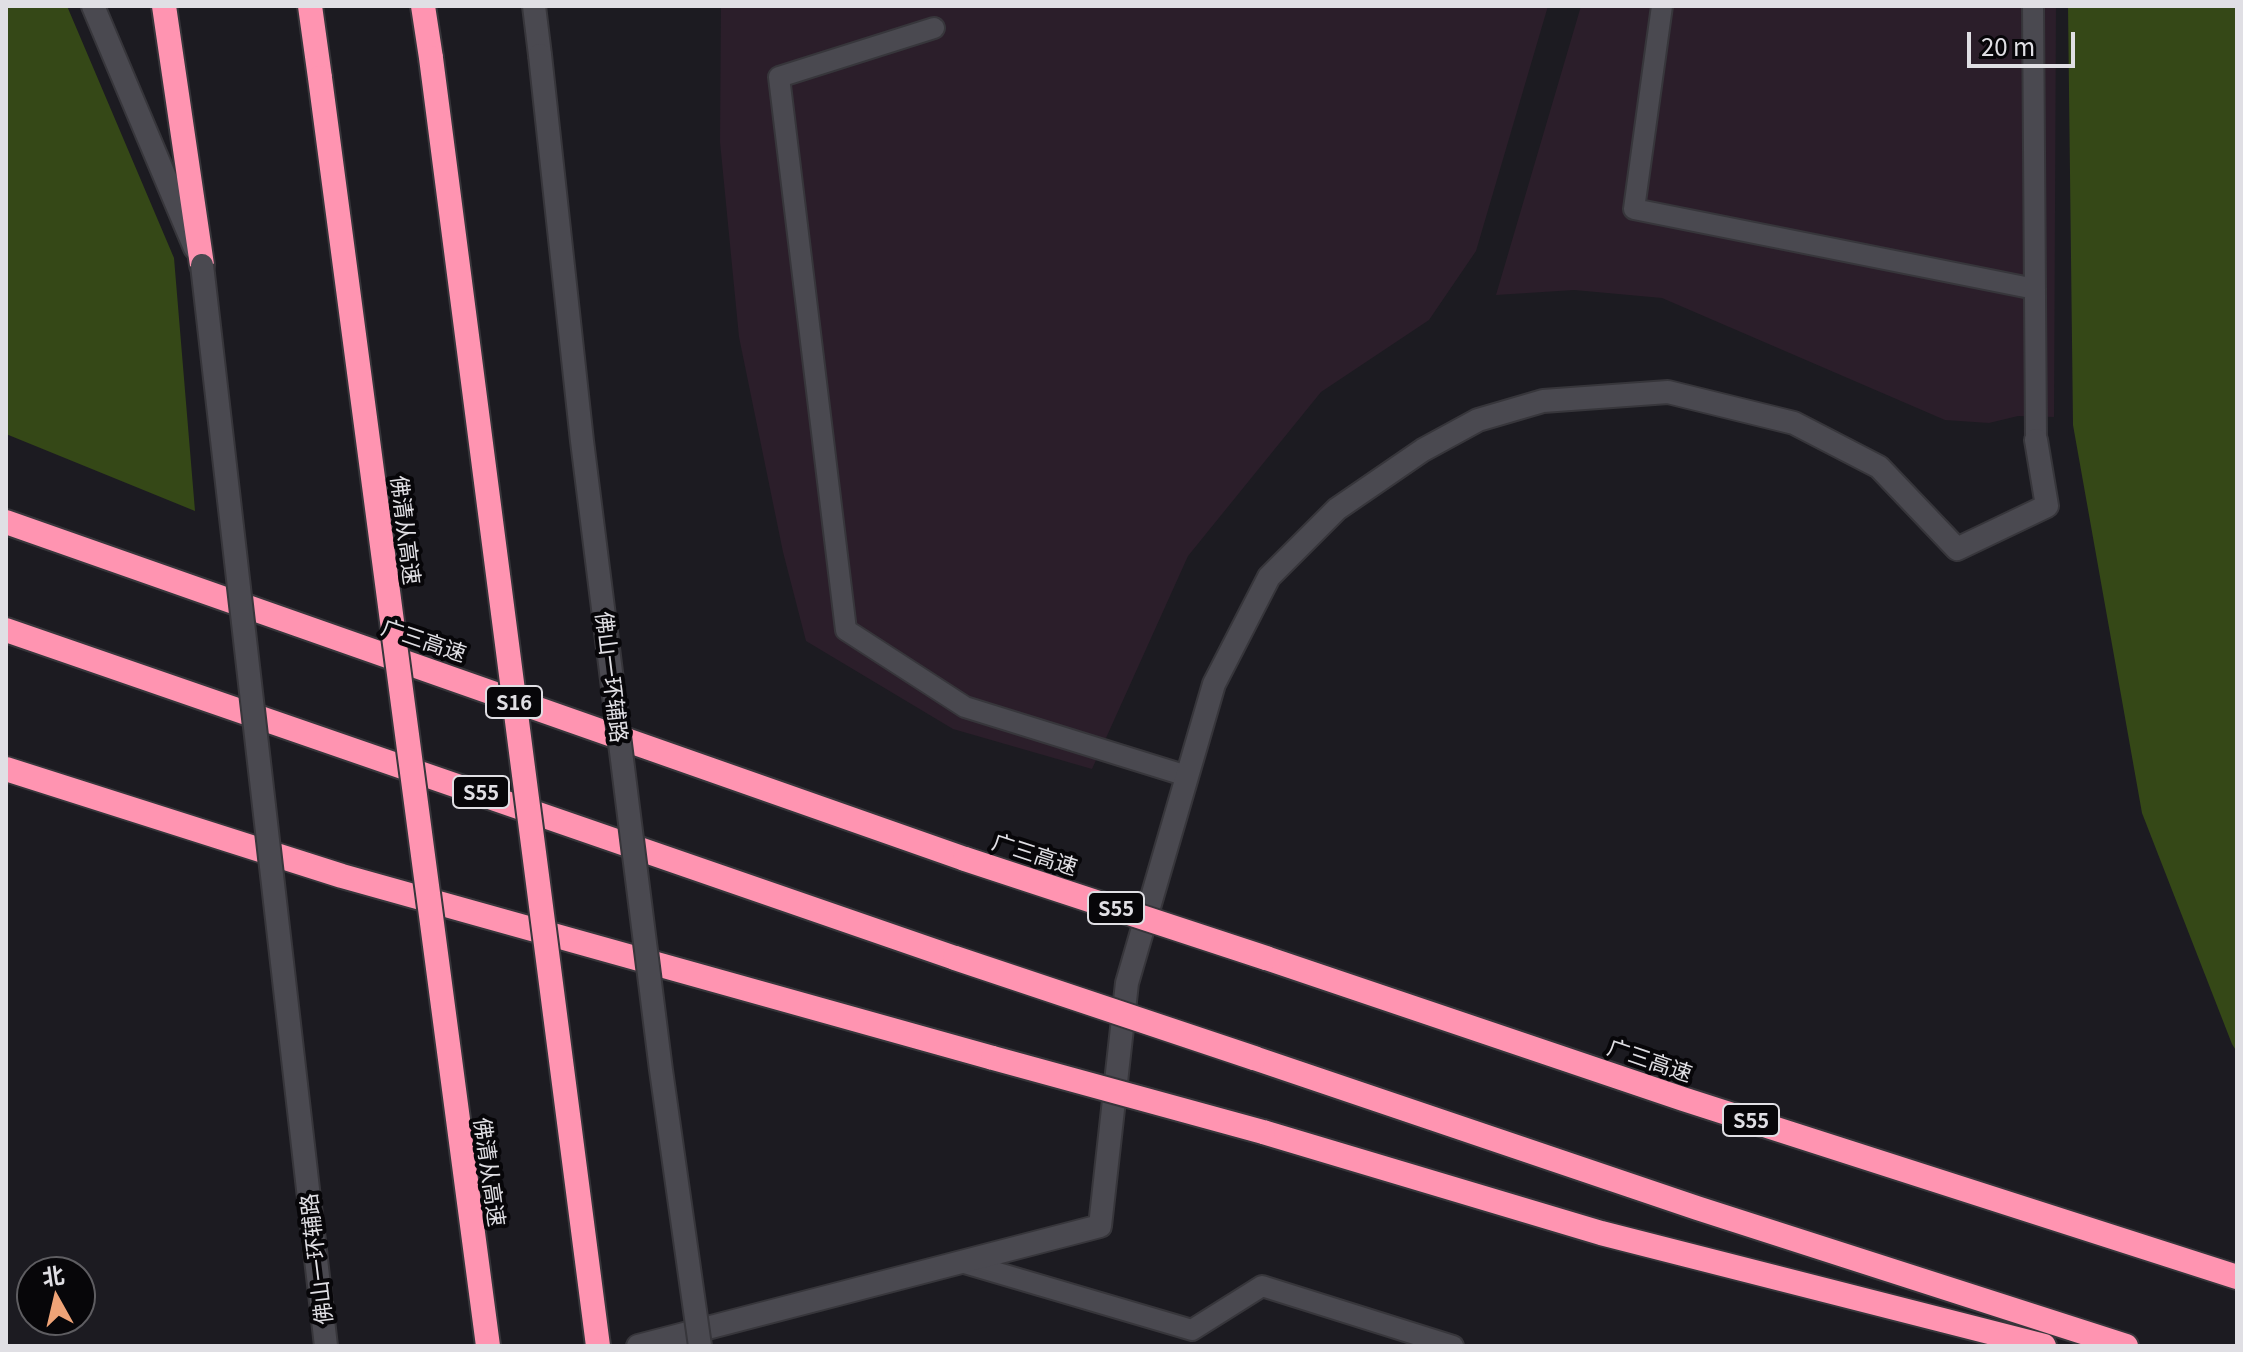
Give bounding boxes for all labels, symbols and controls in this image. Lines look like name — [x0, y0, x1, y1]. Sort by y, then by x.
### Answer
scale bar — [1971, 16, 2079, 66]
text: 20 m — [1981, 28, 2035, 63]
street label: 佛清从高速 — [386, 474, 426, 586]
street label: 佛山一环辅路 — [591, 610, 633, 744]
street label: 广三高速 — [378, 613, 470, 667]
road number: S16 — [486, 686, 542, 718]
road number: S55 — [453, 776, 509, 808]
street label: 广三高速 — [989, 828, 1081, 880]
road number: S55 — [1088, 892, 1144, 924]
street label: 广三高速 — [1604, 1033, 1696, 1087]
road number: S55 — [1723, 1104, 1779, 1136]
street label: 佛清从高速 — [469, 1116, 511, 1228]
street label: 佛山一环辅路 — [295, 1192, 337, 1326]
north arrow — [16, 1256, 96, 1336]
text: 北 — [40, 1257, 66, 1292]

